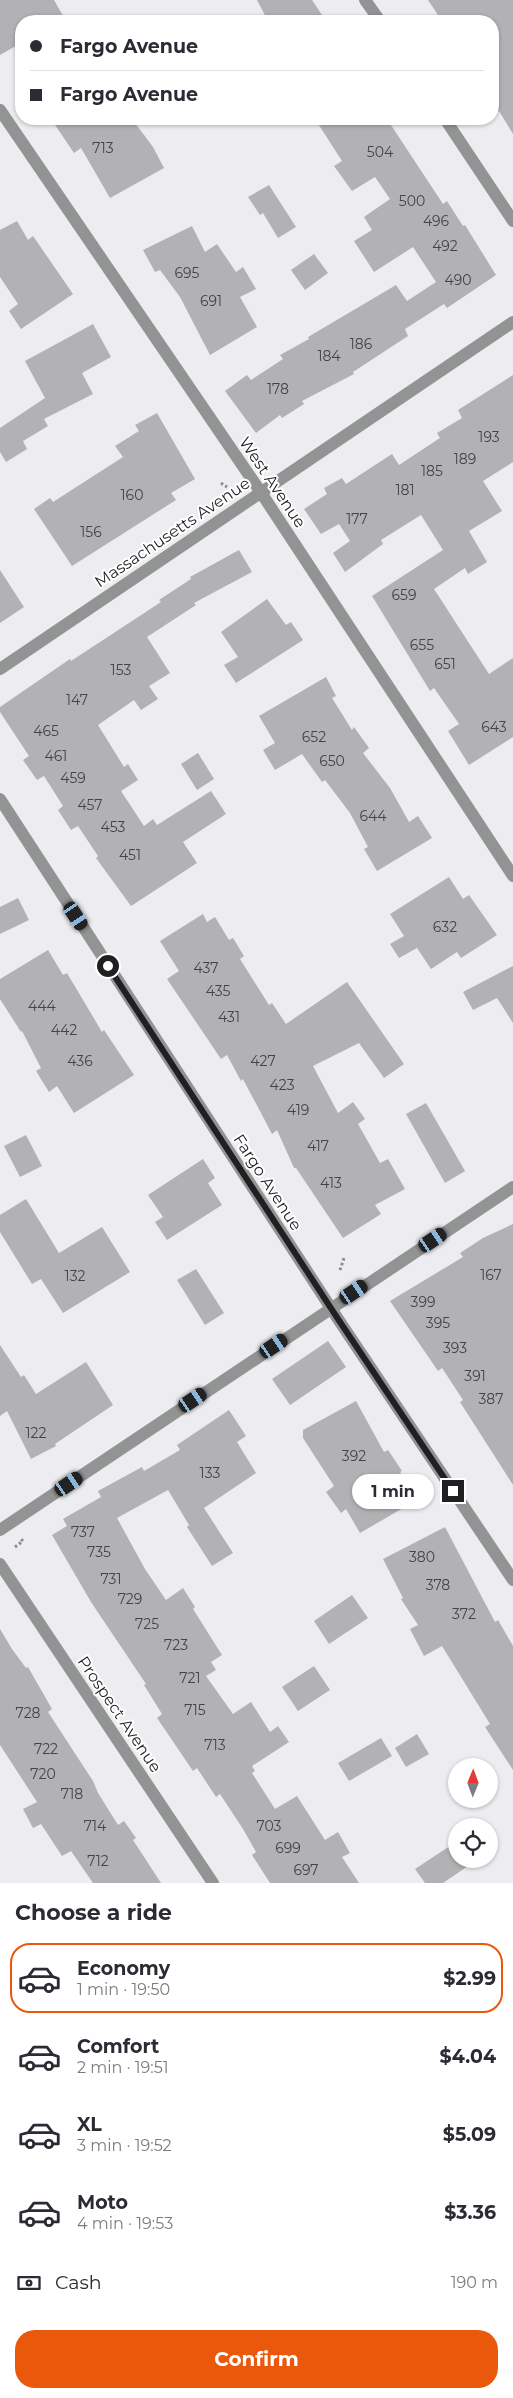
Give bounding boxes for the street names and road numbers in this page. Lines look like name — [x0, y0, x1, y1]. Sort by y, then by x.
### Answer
street label: West Avenue — [235, 433, 310, 531]
street label: Massachusetts Avenue — [91, 473, 253, 591]
street label: Fargo Avenue — [229, 1131, 306, 1234]
street label: Prospect Avenue — [74, 1653, 165, 1776]

